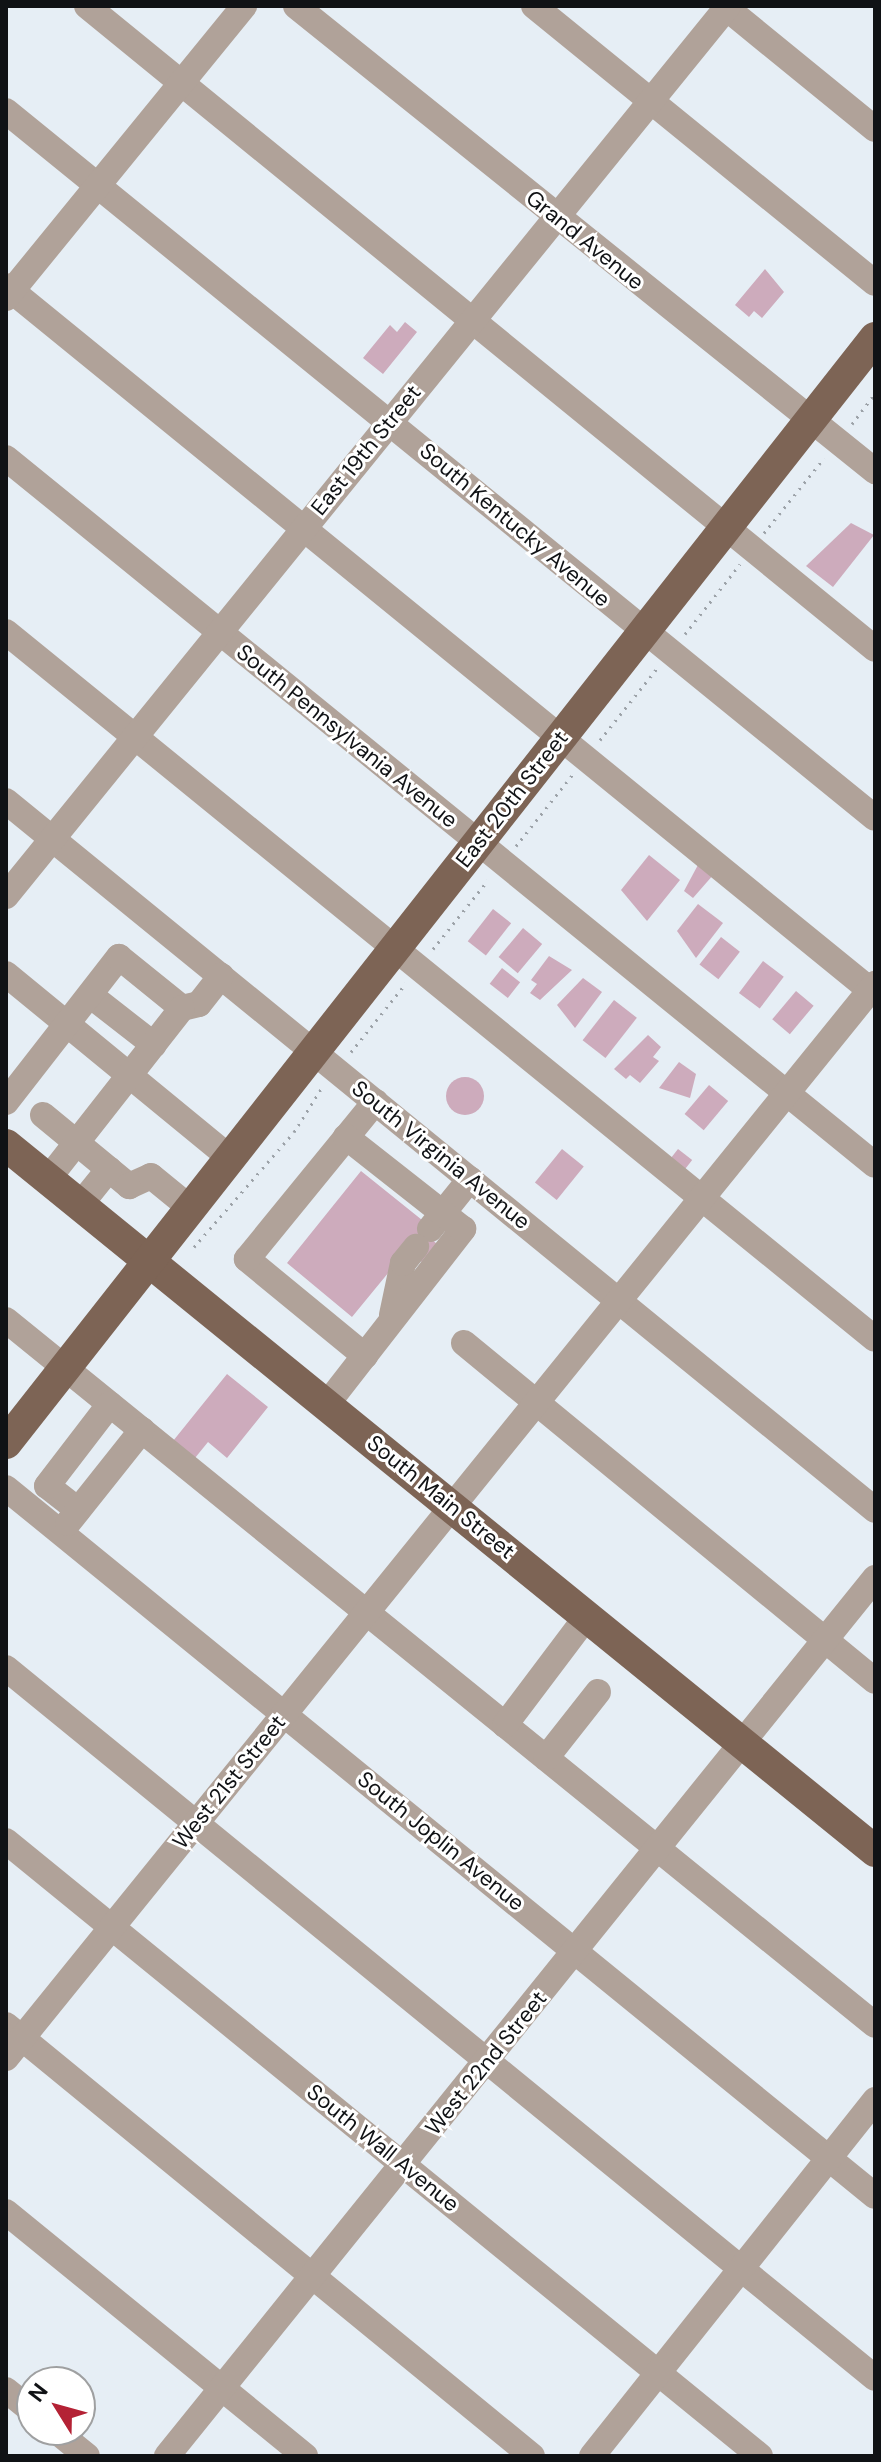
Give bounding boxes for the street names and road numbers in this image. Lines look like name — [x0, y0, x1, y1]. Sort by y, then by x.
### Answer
street label: Grand Avenue — [521, 184, 649, 296]
street label: East 19th Street — [306, 380, 426, 520]
street label: South Kentucky Avenue — [414, 438, 616, 612]
street label: South Pennsylvania Avenue — [231, 639, 463, 833]
street label: East 20th Street — [450, 725, 574, 873]
street label: South Virginia Avenue — [347, 1075, 535, 1235]
street label: South Main Street — [362, 1429, 520, 1565]
street label: West 21st Street — [167, 1710, 291, 1854]
street label: South Joplin Avenue — [352, 1766, 530, 1916]
street label: West 22nd Street — [420, 1986, 552, 2140]
street label: South Wall Avenue — [302, 2079, 464, 2217]

